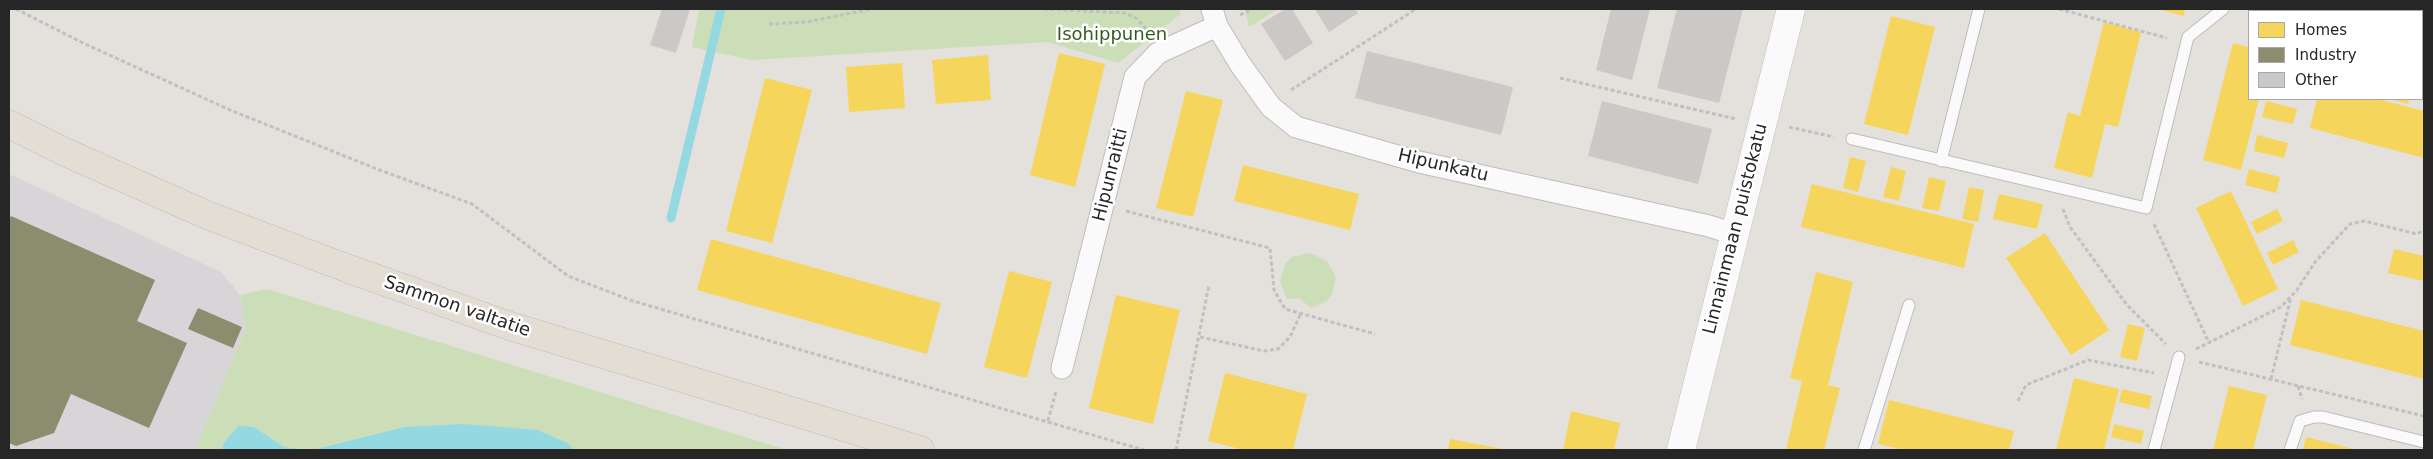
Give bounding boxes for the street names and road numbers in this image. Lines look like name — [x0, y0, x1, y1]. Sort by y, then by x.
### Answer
street label: Linnainmaan puistokatu — [1699, 121, 1773, 337]
street label: Hipunraitti — [1089, 126, 1133, 224]
street label: Hipunkatu — [1396, 145, 1490, 187]
street label: Sammon valtatie — [381, 272, 533, 342]

